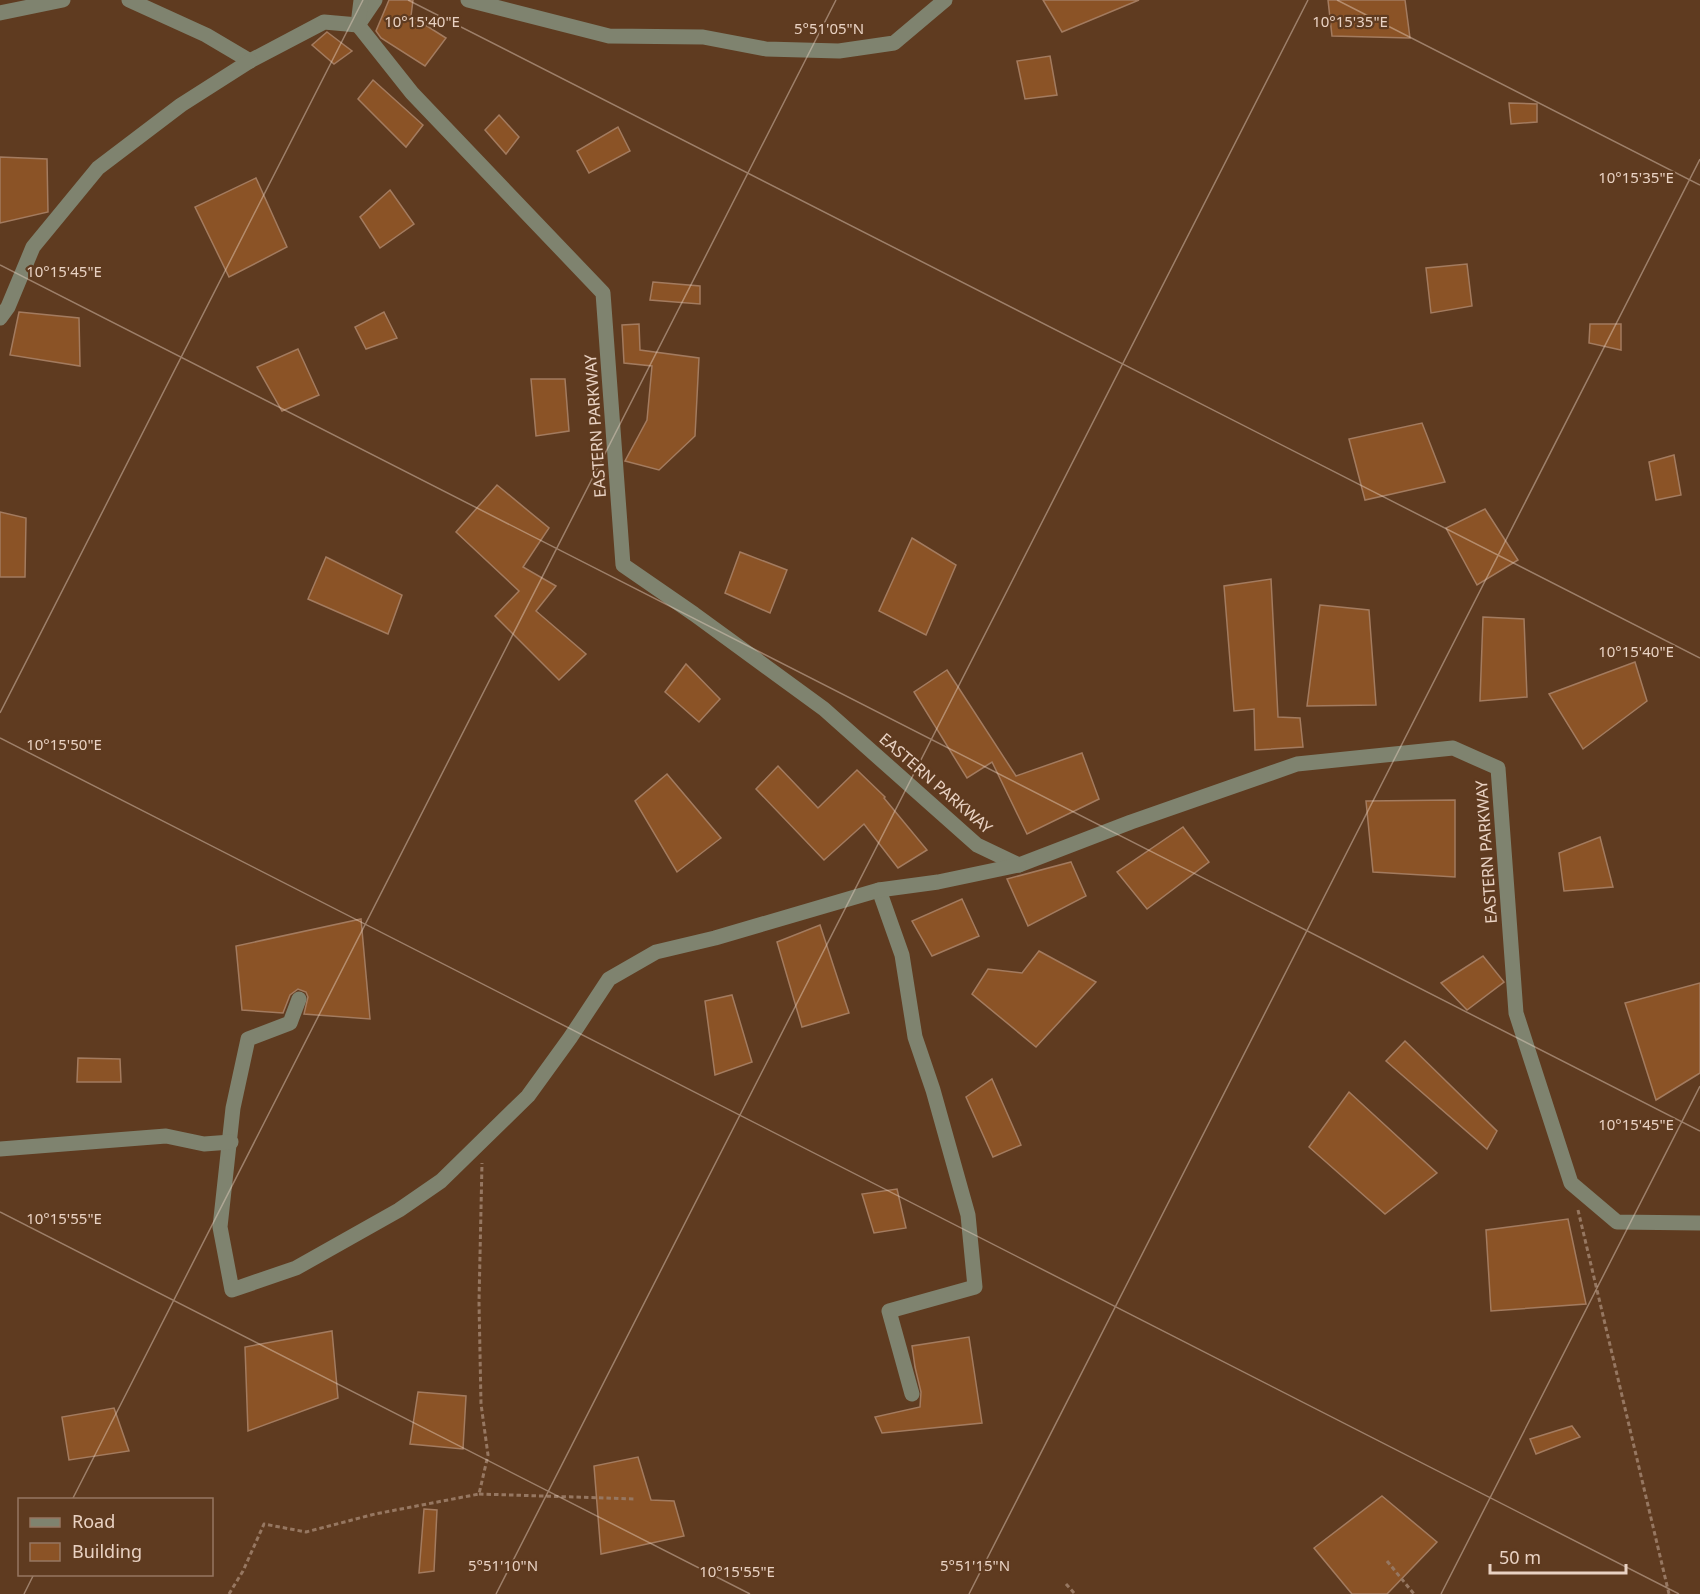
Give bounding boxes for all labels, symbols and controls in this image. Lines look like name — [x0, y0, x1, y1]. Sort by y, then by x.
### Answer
text: 10°15'40"E — [384, 11, 460, 31]
text: 10°15'35"E — [1312, 11, 1388, 31]
text: 5°51'05"N — [794, 18, 864, 38]
text: 10°15'35"E — [1598, 167, 1674, 187]
text: 10°15'45"E — [26, 261, 102, 281]
street label: EASTERN PARKWAY — [579, 353, 611, 498]
text: 10°15'40"E — [1598, 641, 1674, 661]
street label: EASTERN PARKWAY — [875, 728, 998, 839]
text: 10°15'50"E — [26, 734, 102, 754]
street label: EASTERN PARKWAY — [1470, 779, 1502, 924]
text: 10°15'45"E — [1598, 1114, 1674, 1134]
text: 10°15'55"E — [26, 1208, 102, 1228]
legend — [18, 1498, 213, 1576]
text: Road — [72, 1509, 115, 1533]
scale bar — [1490, 1537, 1626, 1575]
text: Building — [72, 1539, 142, 1563]
text: 50 m — [1499, 1545, 1541, 1569]
text: 5°51'10"N — [468, 1555, 538, 1575]
text: 5°51'15"N — [940, 1555, 1010, 1575]
text: 10°15'55"E — [699, 1561, 775, 1581]

